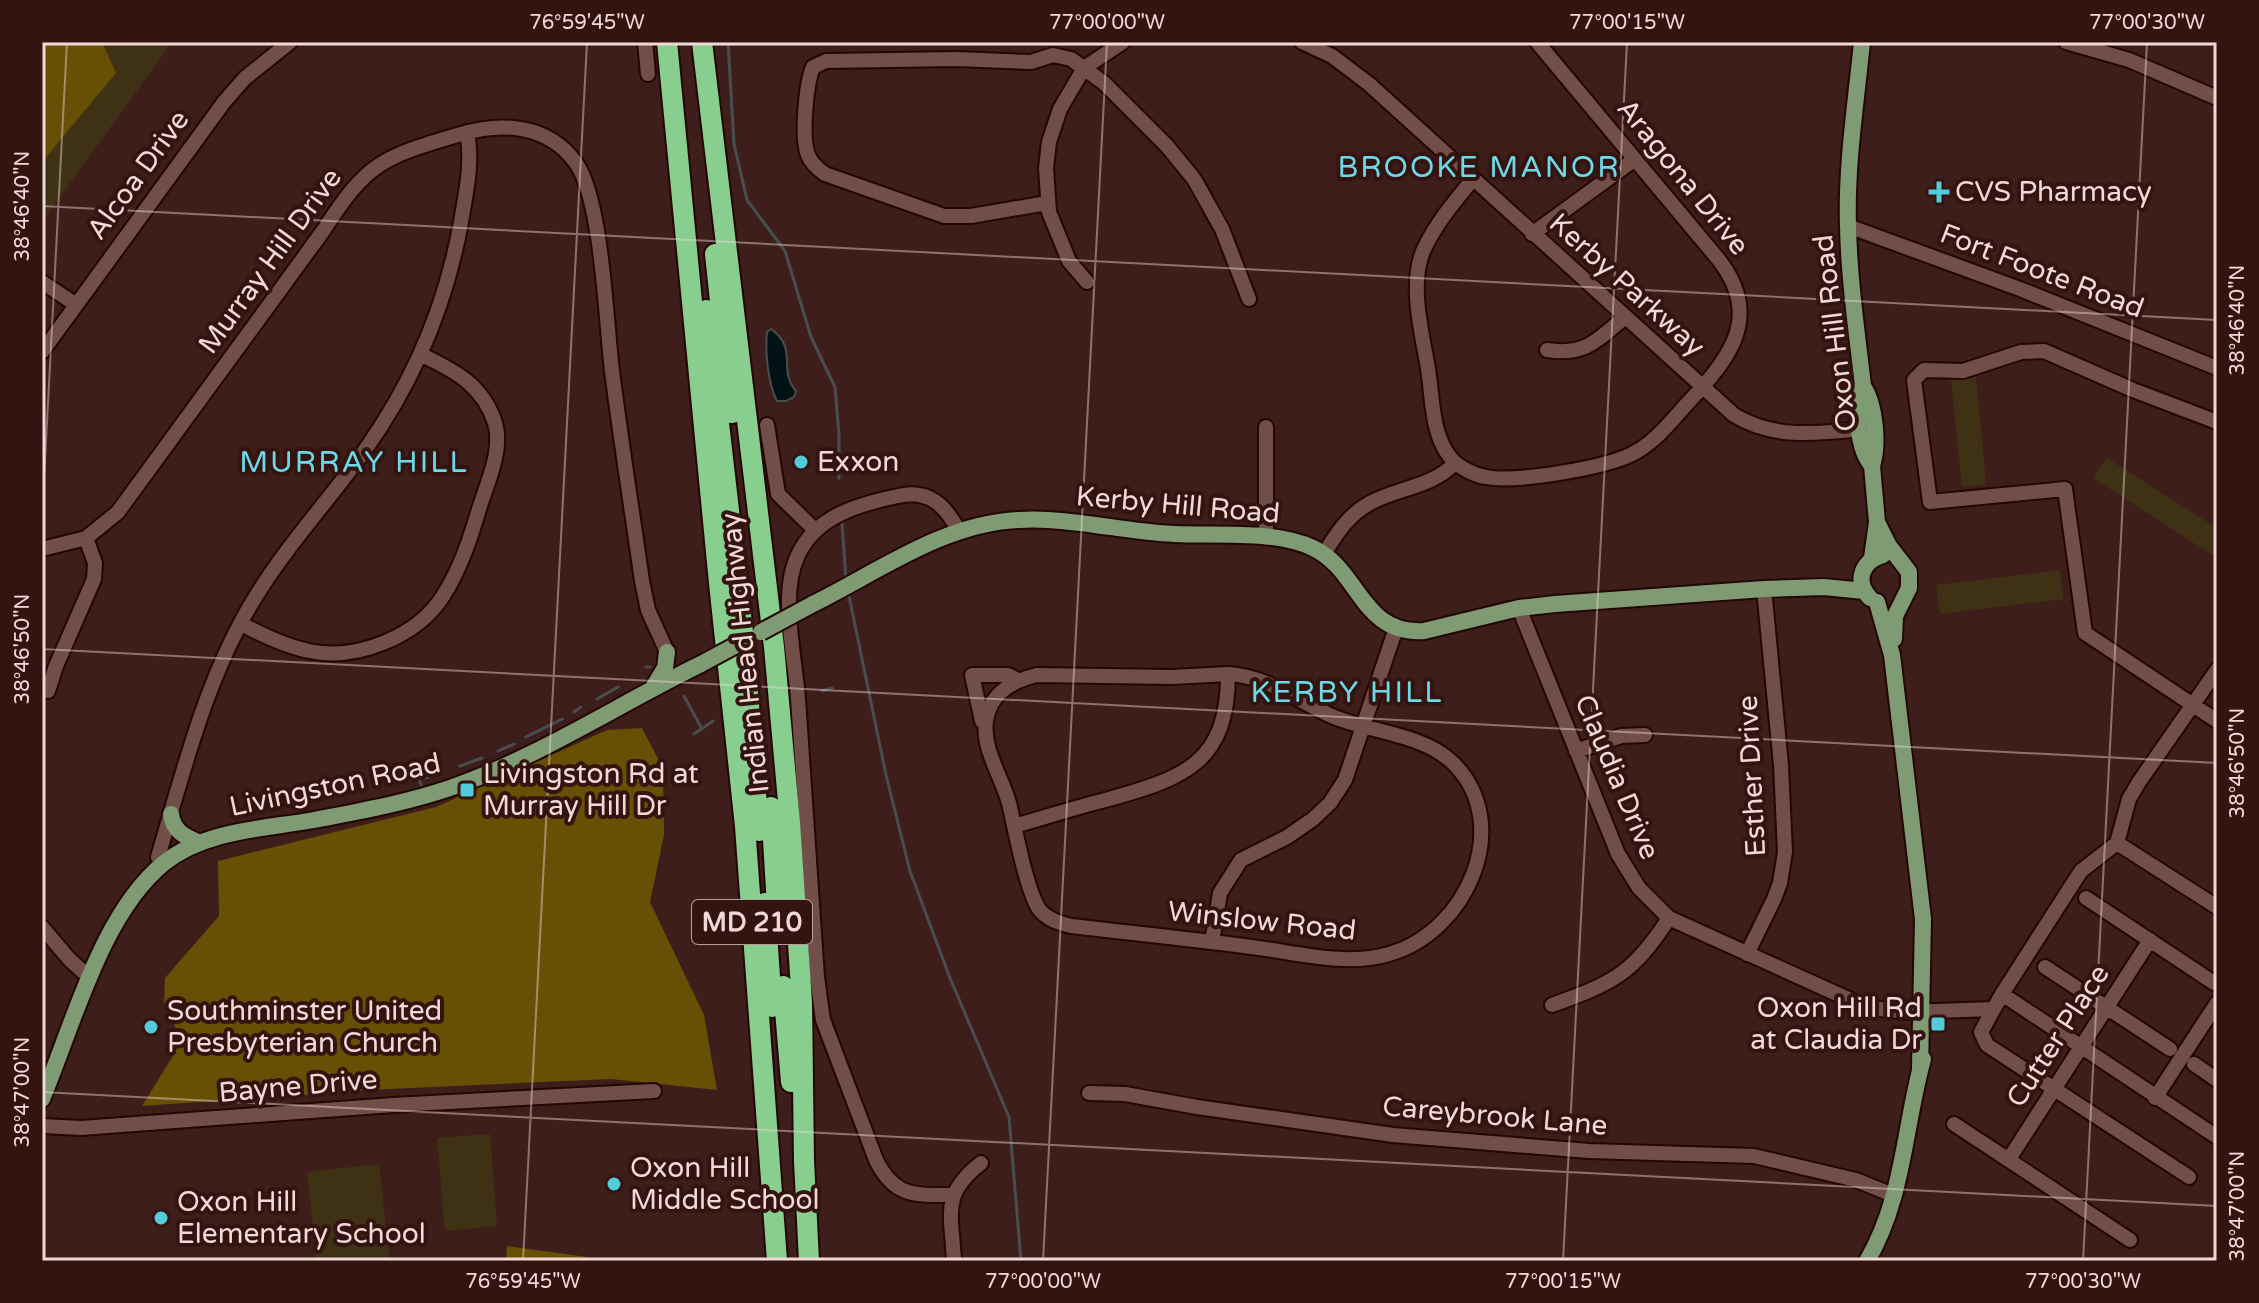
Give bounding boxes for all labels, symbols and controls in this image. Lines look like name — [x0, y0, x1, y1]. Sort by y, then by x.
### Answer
text: 76°59'45"W — [529, 11, 645, 35]
text: 77°00'00"W — [1049, 11, 1165, 35]
text: 77°00'15"W — [1569, 11, 1685, 35]
text: 77°00'30"W — [2089, 11, 2205, 35]
street label: Aragona Drive — [1610, 92, 1756, 262]
street label: Alcoa Drive — [80, 104, 196, 246]
district label: BROOKE MANOR — [1337, 149, 1621, 186]
text: 38°46'40"N — [11, 151, 35, 261]
street label: Murray Hill Drive — [191, 162, 349, 360]
place label: CVS Pharmacy — [1955, 175, 2152, 209]
marker: CVS Pharmacy — [1930, 183, 1948, 201]
street label: Kerby Parkway — [1542, 206, 1712, 364]
street label: Fort Foote Road — [1935, 217, 2149, 325]
street label: Oxon Hill Road — [1806, 233, 1864, 433]
text: 38°46'40"N — [2226, 265, 2250, 375]
district label: MURRAY HILL — [239, 444, 469, 481]
place label: Exxon — [817, 445, 899, 479]
marker: Exxon — [792, 453, 810, 471]
street label: Kerby Hill Road — [1075, 479, 1281, 531]
street label: Indian Head Highway — [713, 511, 777, 795]
text: 38°46'50"N — [11, 594, 35, 704]
district label: KERBY HILL — [1250, 674, 1444, 711]
street label: Claudia Drive — [1567, 689, 1667, 865]
street label: Esther Drive — [1731, 694, 1773, 858]
text: 38°46'50"N — [2226, 708, 2250, 818]
street label: Livingston Road — [226, 746, 444, 824]
place label: Livingston Rd at Murray Hill Dr — [483, 757, 699, 823]
marker: Livingston Rd at Murray Hill Dr — [458, 781, 476, 799]
street label: Winslow Road — [1166, 894, 1358, 948]
road number: MD 210 — [692, 900, 812, 944]
street label: Cutter Place — [1999, 958, 2117, 1114]
place label: Oxon Hill Rd at Claudia Dr — [1750, 991, 1922, 1057]
place label: Southminster United Presbyterian Church — [167, 994, 442, 1060]
marker: Oxon Hill Rd at Claudia Dr — [1929, 1015, 1947, 1033]
marker: Southminster United Presbyterian Church — [142, 1018, 160, 1036]
text: 38°47'00"N — [11, 1037, 35, 1147]
street label: Bayne Drive — [217, 1062, 379, 1110]
street label: Careybrook Lane — [1381, 1089, 1609, 1143]
place label: Oxon Hill Middle School — [630, 1151, 819, 1217]
text: 38°47'00"N — [2226, 1151, 2250, 1261]
marker: Oxon Hill Middle School — [605, 1175, 623, 1193]
place label: Oxon Hill Elementary School — [177, 1185, 426, 1251]
marker: Oxon Hill Elementary School — [152, 1209, 170, 1227]
text: 76°59'45"W — [465, 1270, 581, 1294]
text: 77°00'00"W — [985, 1270, 1101, 1294]
text: 77°00'15"W — [1505, 1270, 1621, 1294]
text: 77°00'30"W — [2025, 1270, 2141, 1294]

